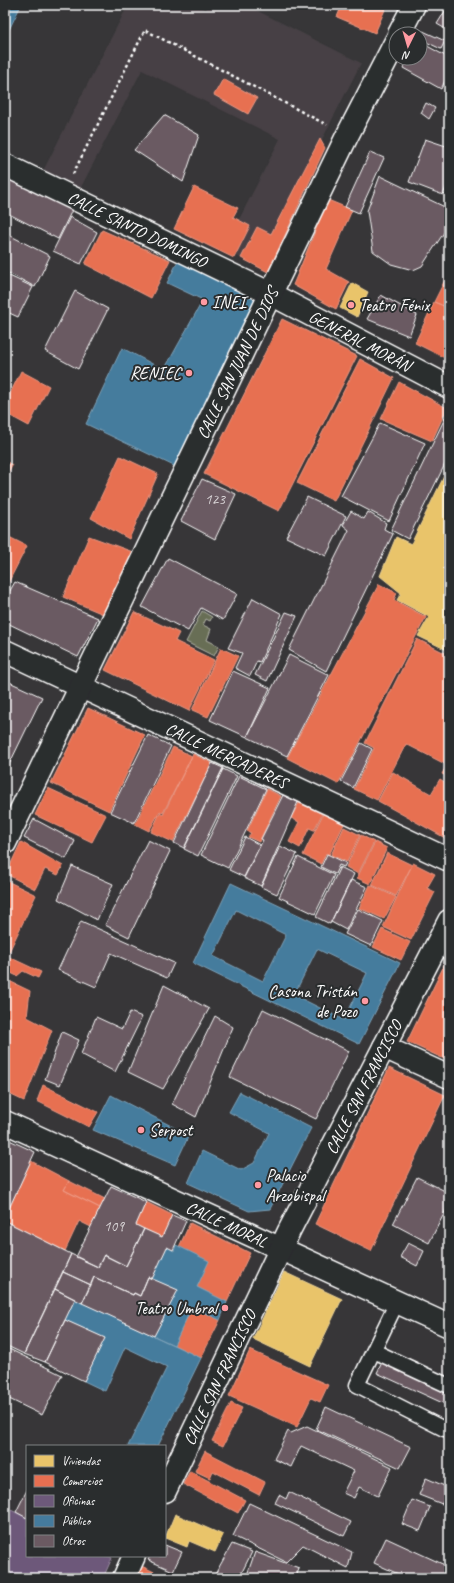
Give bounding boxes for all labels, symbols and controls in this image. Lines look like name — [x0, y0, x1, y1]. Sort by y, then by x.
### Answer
north arrow — [388, 26, 428, 66]
text: N — [401, 49, 411, 63]
street label: CALLE SANTO DOMINGO — [64, 187, 212, 273]
street label: CALLE SAN JUAN DE DIOS — [192, 281, 285, 442]
place label: INEI — [212, 292, 249, 313]
place label: Teatro Fénix — [359, 295, 431, 316]
marker: INEI — [199, 297, 209, 307]
marker: Teatro Fénix — [346, 300, 356, 310]
street label: GENERAL MORÁN — [305, 306, 417, 378]
place label: RENIEC — [130, 363, 183, 384]
marker: RENIEC — [184, 368, 194, 378]
house number: 123 — [205, 490, 226, 509]
street label: CALLE MERCADERES — [162, 718, 293, 795]
place label: Casona Tristán de Pozo — [268, 981, 358, 1022]
marker: Casona Tristán de Pozo — [360, 996, 370, 1006]
street label: CALLE SAN FRANCISCO — [321, 1016, 407, 1157]
place label: Serpost — [149, 1120, 195, 1141]
marker: Serpost — [136, 1125, 146, 1135]
place label: Palacio Arzobispal — [266, 1165, 328, 1206]
marker: Palacio Arzobispal — [253, 1180, 263, 1190]
street label: CALLE MORAL — [183, 1197, 271, 1252]
house number: 109 — [104, 1217, 125, 1236]
place label: Teatro Umbral — [135, 1298, 220, 1319]
marker: Teatro Umbral — [220, 1303, 230, 1313]
street label: CALLE SAN FRANCISCO — [179, 1305, 261, 1448]
legend — [26, 1445, 166, 1557]
text: Viviendas — [62, 1453, 102, 1469]
text: Comercios — [62, 1473, 104, 1489]
text: Oficinas — [62, 1493, 95, 1509]
text: Público — [62, 1513, 92, 1529]
text: Otros — [62, 1533, 86, 1549]

